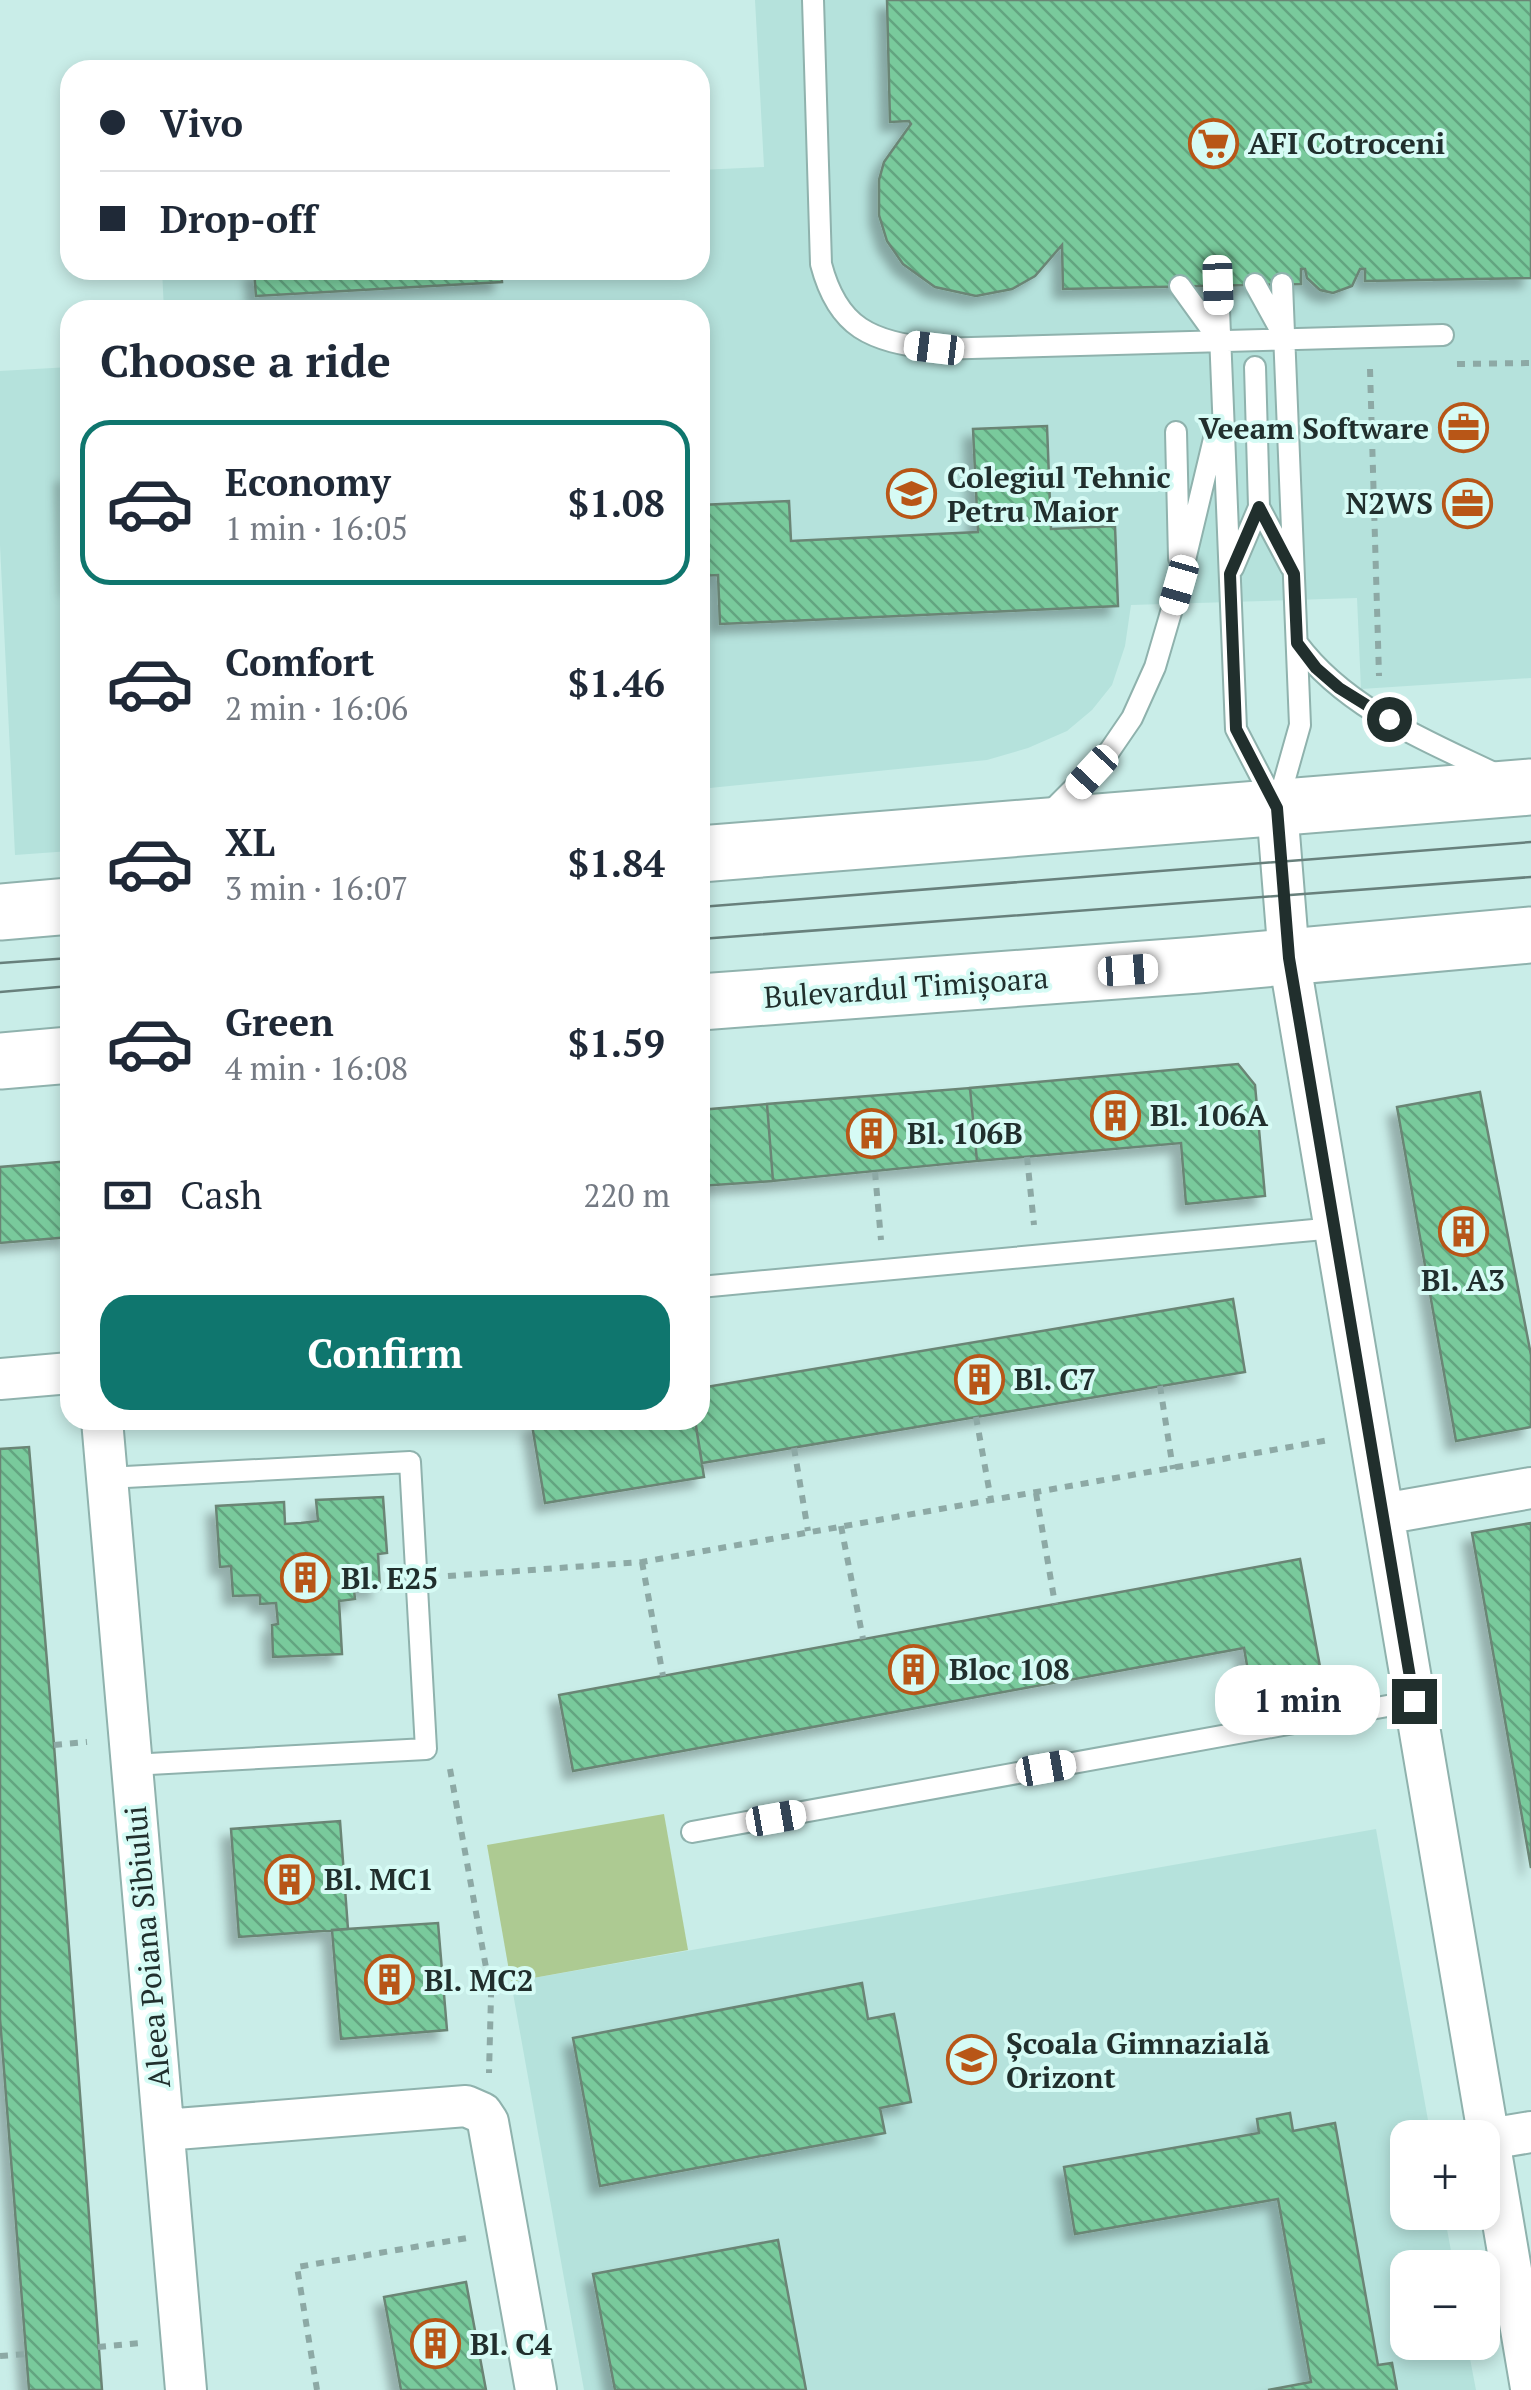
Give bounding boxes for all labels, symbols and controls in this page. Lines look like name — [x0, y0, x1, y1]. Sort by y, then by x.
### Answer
text: Vivo — [160, 98, 243, 148]
supermarket icon: AFI Cotroceni — [1187, 117, 1239, 169]
place label: AFI Cotroceni — [1248, 123, 1445, 163]
text: Drop-off — [160, 194, 317, 244]
car — [1202, 254, 1234, 316]
car — [902, 329, 966, 367]
text: Choose a ride — [100, 330, 391, 390]
office icon: Veeam Software — [1438, 402, 1490, 454]
place label: Veeam Software — [1198, 408, 1429, 448]
text: Economy — [225, 457, 391, 507]
place label: Colegiul Tehnic Petru Maior — [947, 457, 1171, 531]
icon: car — [105, 458, 195, 548]
school or university icon: Colegiul Tehnic Petru Maior — [886, 468, 938, 520]
office icon: N2WS — [1442, 477, 1494, 529]
text: $1.08 — [568, 478, 665, 528]
place label: N2WS — [1346, 483, 1433, 523]
text: 1 min · 16:05 — [225, 507, 408, 549]
car — [1156, 552, 1202, 618]
text: Comfort — [225, 637, 374, 687]
icon: car — [105, 638, 195, 728]
text: $1.46 — [568, 658, 665, 708]
text: 2 min · 16:06 — [225, 687, 408, 729]
route start — [1367, 697, 1412, 742]
car — [1061, 740, 1123, 804]
text: XL — [225, 817, 275, 867]
icon: car — [105, 818, 195, 908]
text: $1.84 — [568, 838, 665, 888]
text: 3 min · 16:07 — [225, 867, 408, 909]
car — [1097, 953, 1159, 987]
street label: Bulevardul Timișoara — [762, 957, 1050, 1017]
text: Green — [225, 997, 334, 1047]
icon: car — [105, 998, 195, 1088]
text: $1.59 — [568, 1018, 665, 1068]
text: 4 min · 16:08 — [225, 1047, 408, 1089]
building icon: Bl. 106A — [1089, 1089, 1141, 1141]
place label: Bl. 106A — [1150, 1095, 1268, 1135]
building icon: Bl. 106B — [846, 1107, 898, 1159]
place label: Bl. 106B — [907, 1113, 1023, 1153]
icon: cash — [100, 1168, 155, 1223]
text: Cash — [180, 1170, 262, 1220]
text: 220 m — [583, 1174, 670, 1216]
building icon: Bl. A3 — [1437, 1205, 1489, 1257]
place label: Bl. A3 — [1421, 1260, 1505, 1300]
button: Confirm — [100, 1295, 670, 1410]
building icon: Bl. C7 — [953, 1353, 1005, 1405]
place label: Bl. C7 — [1014, 1359, 1096, 1399]
building icon: Bl. E25 — [280, 1552, 332, 1604]
place label: Bl. E25 — [341, 1558, 438, 1598]
building icon: Bloc 108 — [888, 1643, 940, 1695]
place label: Bloc 108 — [949, 1649, 1070, 1689]
callout: 1 min — [1214, 1666, 1379, 1736]
text: 1 min — [1254, 1679, 1341, 1721]
route end — [1392, 1679, 1437, 1724]
car — [1014, 1748, 1078, 1788]
car — [744, 1798, 808, 1838]
street label: Aleea Poiana Sibiului — [115, 1804, 179, 2090]
building icon: Bl. MC1 — [263, 1853, 315, 1905]
place label: Bl. MC1 — [324, 1859, 434, 1899]
building icon: Bl. MC2 — [363, 1954, 415, 2006]
place label: Bl. MC2 — [424, 1960, 534, 2000]
place label: Școala Gimnazială Orizont — [1006, 2023, 1270, 2097]
school or university icon: Școala Gimnazială Orizont — [945, 2034, 997, 2086]
map controls — [1390, 2120, 1500, 2360]
button: + — [1390, 2120, 1500, 2230]
button: − — [1390, 2250, 1500, 2360]
building icon: Bl. C4 — [409, 2318, 461, 2370]
place label: Bl. C4 — [470, 2324, 552, 2364]

